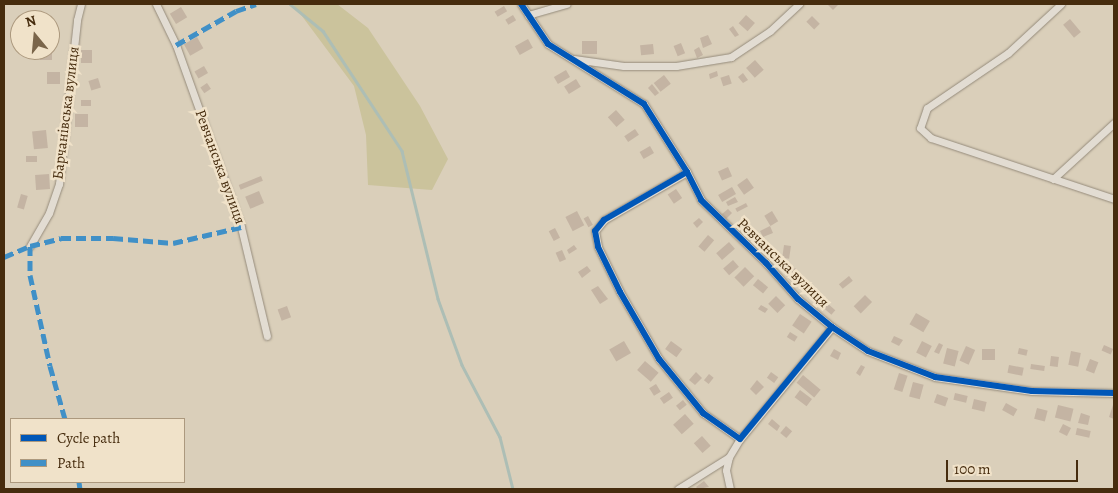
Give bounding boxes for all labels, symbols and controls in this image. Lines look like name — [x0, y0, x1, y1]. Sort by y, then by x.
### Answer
north arrow — [10, 10, 60, 60]
text: N — [23, 11, 38, 32]
street label: Барчанівська вулиця — [49, 45, 83, 181]
street label: Ревчанська вулиця — [191, 107, 249, 227]
street label: Ревчанська вулиця — [733, 215, 833, 311]
legend — [10, 418, 185, 483]
text: Cycle path — [57, 428, 120, 448]
scale bar — [948, 450, 1080, 482]
text: Path — [57, 453, 85, 473]
text: 100 m — [954, 459, 991, 479]

